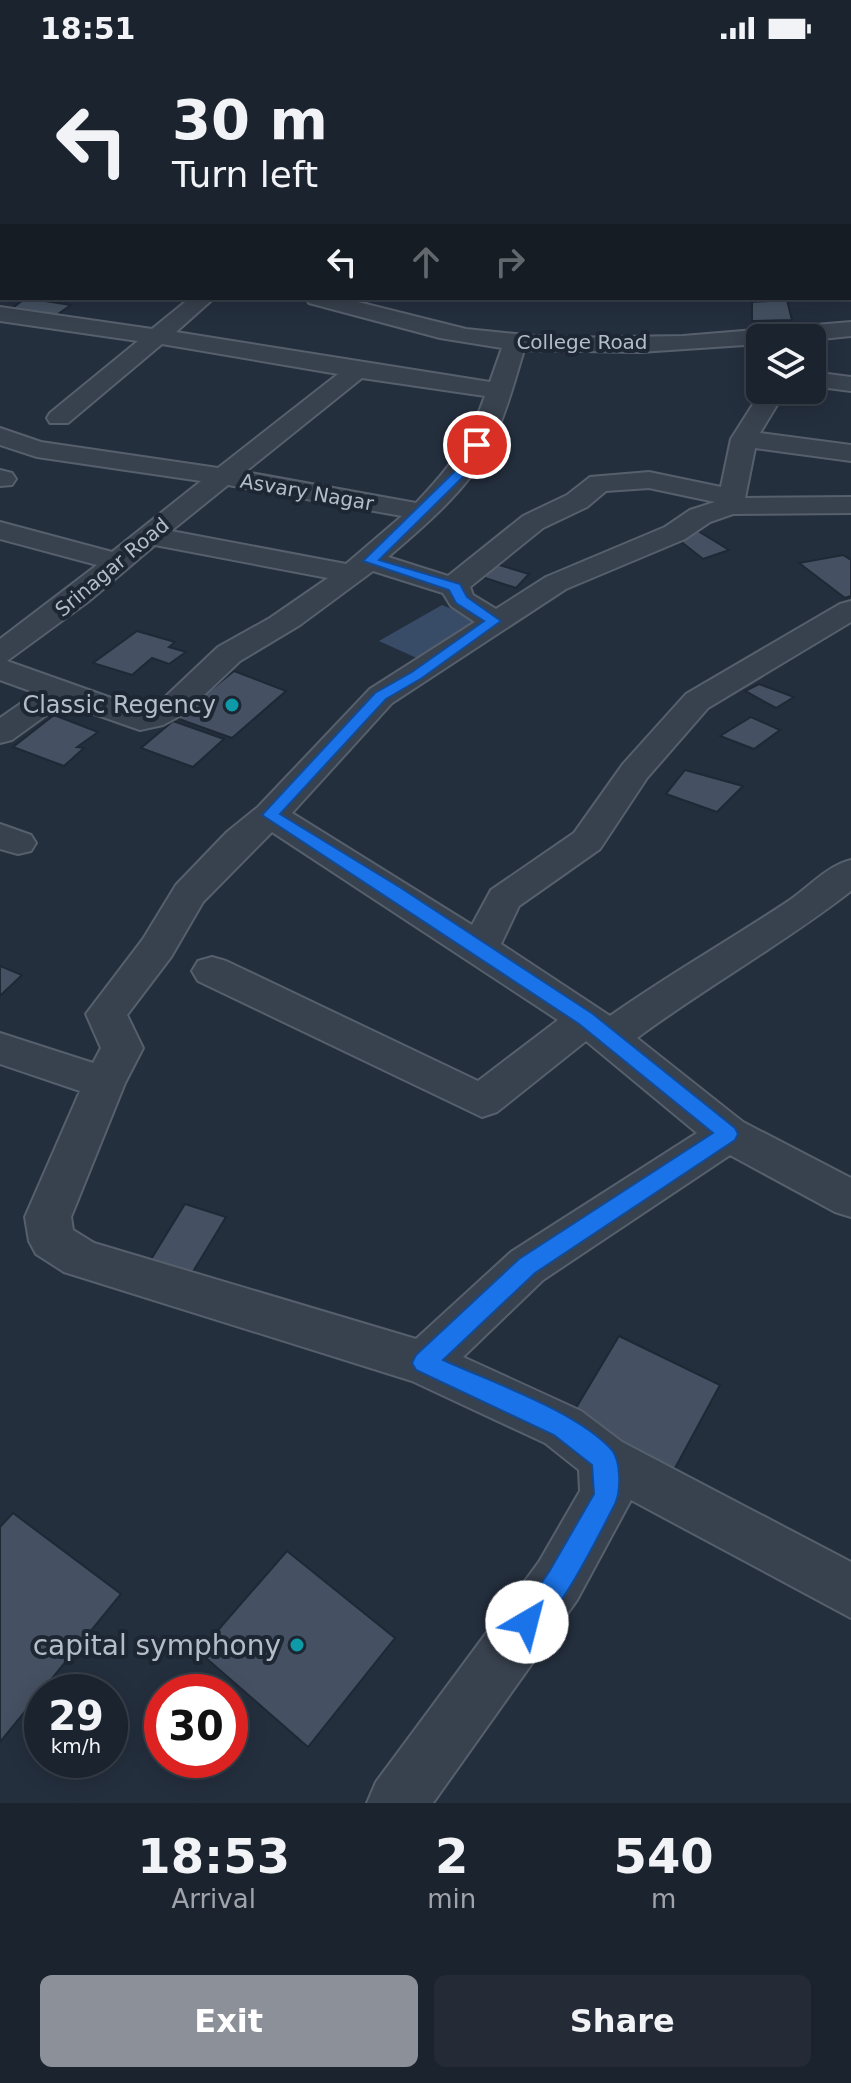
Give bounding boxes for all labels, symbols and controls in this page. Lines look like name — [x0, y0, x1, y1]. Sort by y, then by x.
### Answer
text: 18:51 — [40, 11, 136, 46]
text: 30 m — [172, 87, 328, 152]
icon: left — [40, 88, 144, 192]
text: Turn left — [172, 154, 318, 195]
icon: left — [320, 240, 364, 284]
icon: ahead — [404, 240, 448, 284]
icon: right — [488, 240, 532, 284]
map controls — [746, 324, 826, 404]
button: layers — [746, 324, 826, 404]
street label: College Road — [516, 330, 648, 354]
pin — [443, 411, 511, 479]
icon: arrive — [455, 423, 499, 467]
street label: Asvary Nagar — [238, 468, 376, 516]
street label: Srinagar Road — [50, 512, 174, 622]
place label: Classic Regency — [22, 691, 216, 719]
marker: Classic Regency — [223, 696, 241, 714]
position arrow — [485, 1580, 569, 1664]
place label: capital symphony — [33, 1629, 281, 1662]
marker: capital symphony — [288, 1636, 306, 1654]
speed limit sign: 30 — [144, 1674, 248, 1778]
text: 29 — [48, 1693, 104, 1739]
text: km/h — [51, 1734, 101, 1758]
text: 18:53 — [137, 1828, 290, 1884]
text: 2 — [435, 1828, 468, 1884]
text: 540 — [614, 1828, 714, 1884]
text: Arrival — [171, 1884, 256, 1914]
text: min — [427, 1884, 476, 1914]
text: m — [651, 1884, 676, 1914]
button: Exit — [40, 1975, 418, 2067]
button: Share — [434, 1975, 811, 2067]

